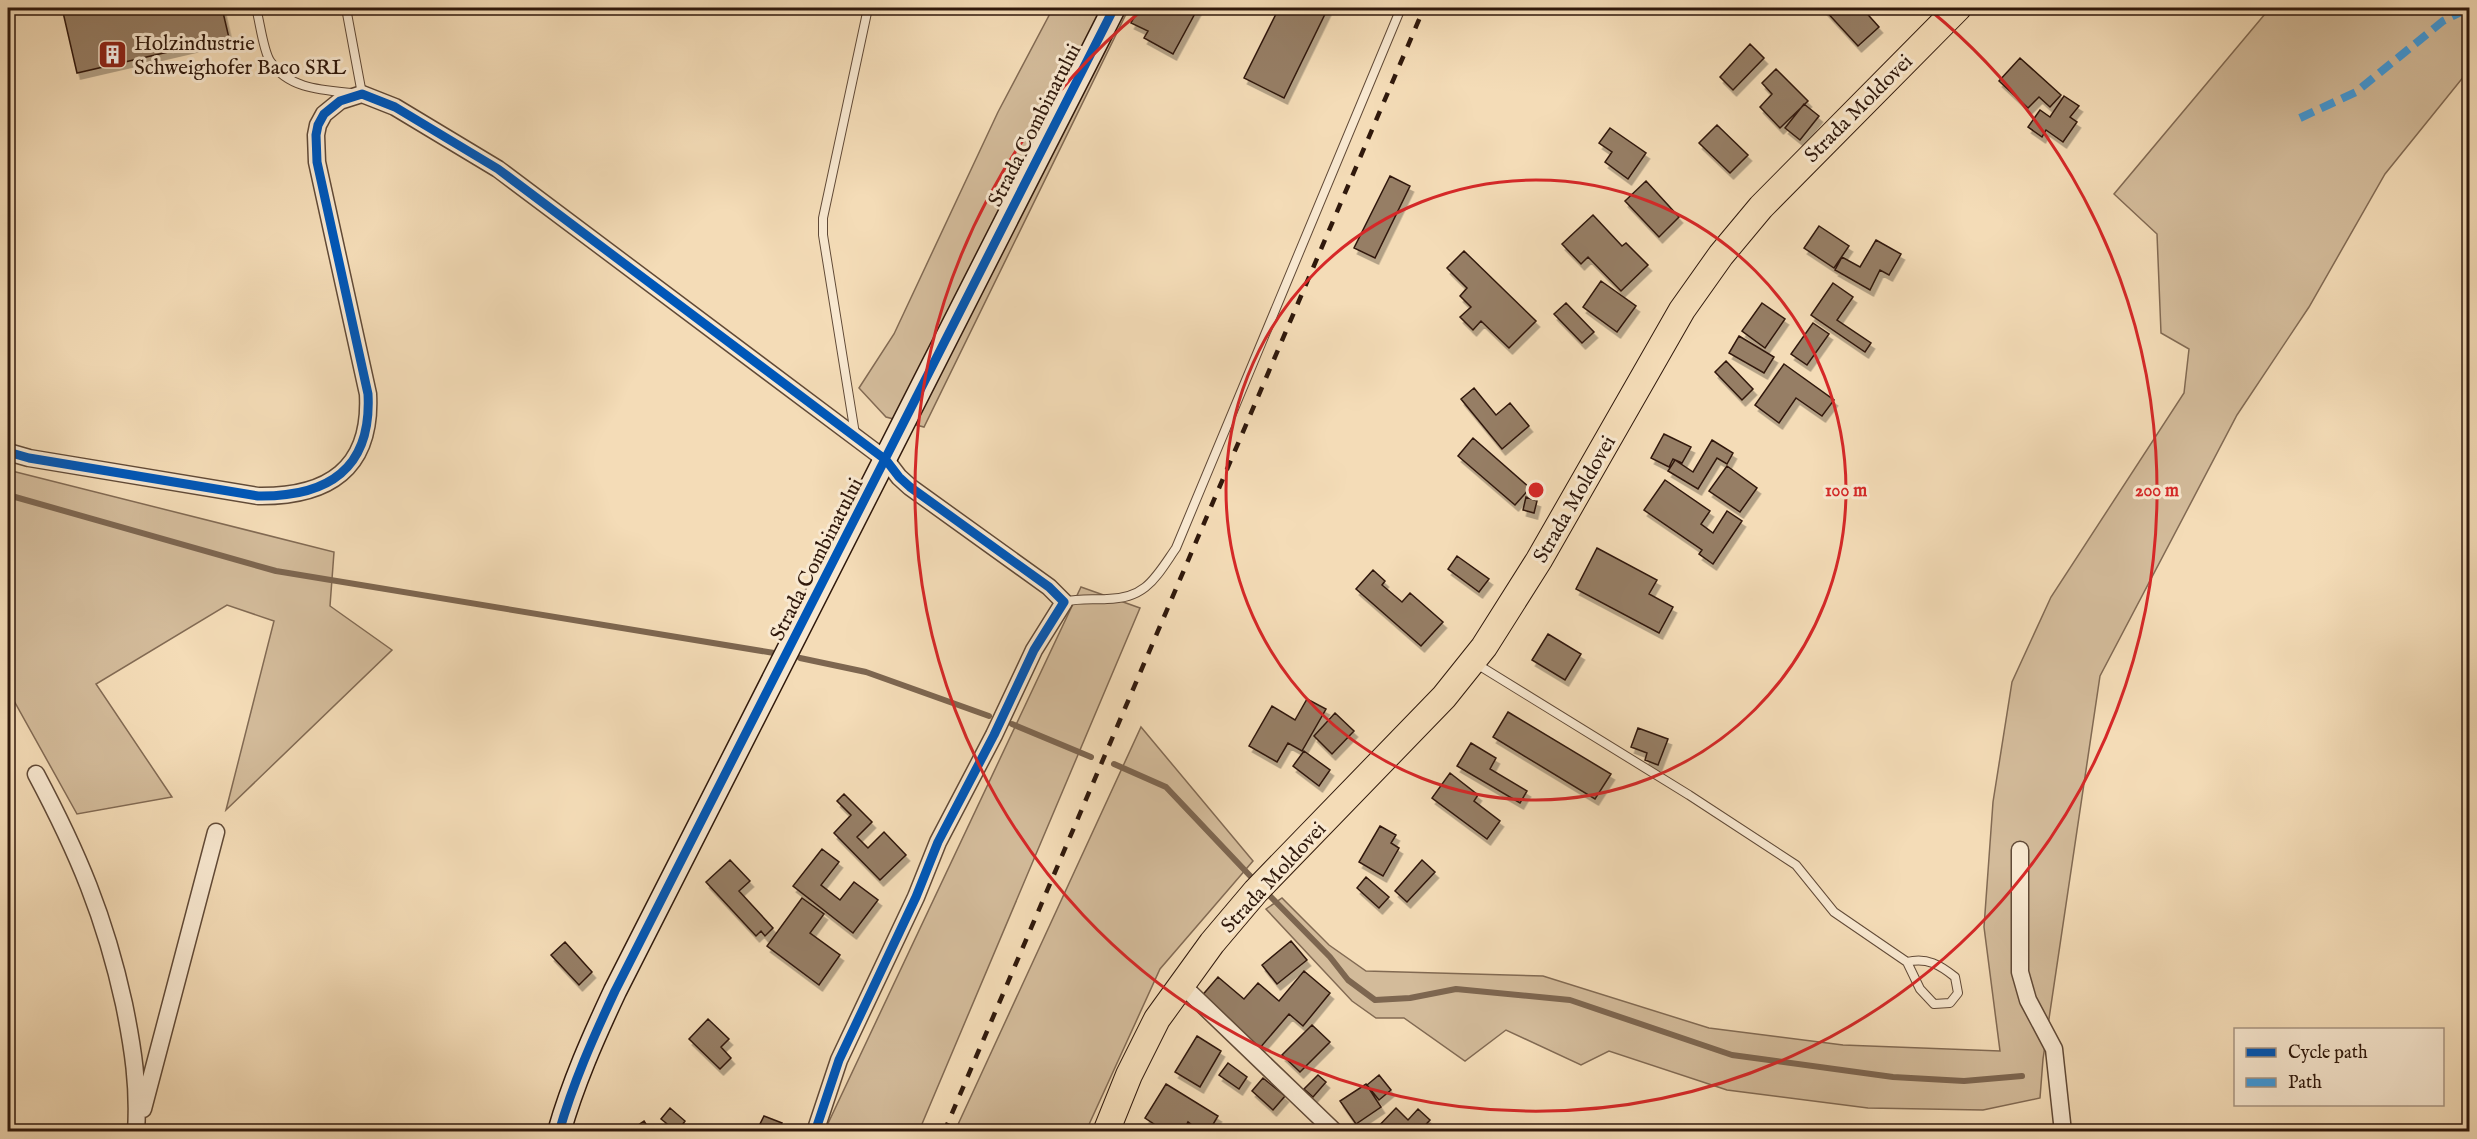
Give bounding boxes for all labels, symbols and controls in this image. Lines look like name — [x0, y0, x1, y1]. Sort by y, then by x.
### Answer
place label: Holzindustrie Schweighofer Baco SRL — [134, 31, 346, 82]
building icon: Holzindustrie Schweighofer Baco SRL — [97, 39, 129, 71]
street label: Strada Combinatului — [983, 40, 1088, 212]
street label: Strada Moldovei — [1799, 49, 1919, 169]
street label: Strada Moldovei — [1528, 431, 1623, 568]
street label: Strada Combinatului — [765, 474, 870, 646]
centre of rings — [1526, 480, 1546, 500]
text: 100 m — [1825, 480, 1867, 503]
text: 200 m — [2135, 480, 2179, 503]
street label: Strada Moldovei — [1216, 817, 1333, 939]
legend — [2234, 1028, 2444, 1106]
text: Cycle path — [2288, 1042, 2368, 1065]
text: Path — [2288, 1072, 2322, 1095]

